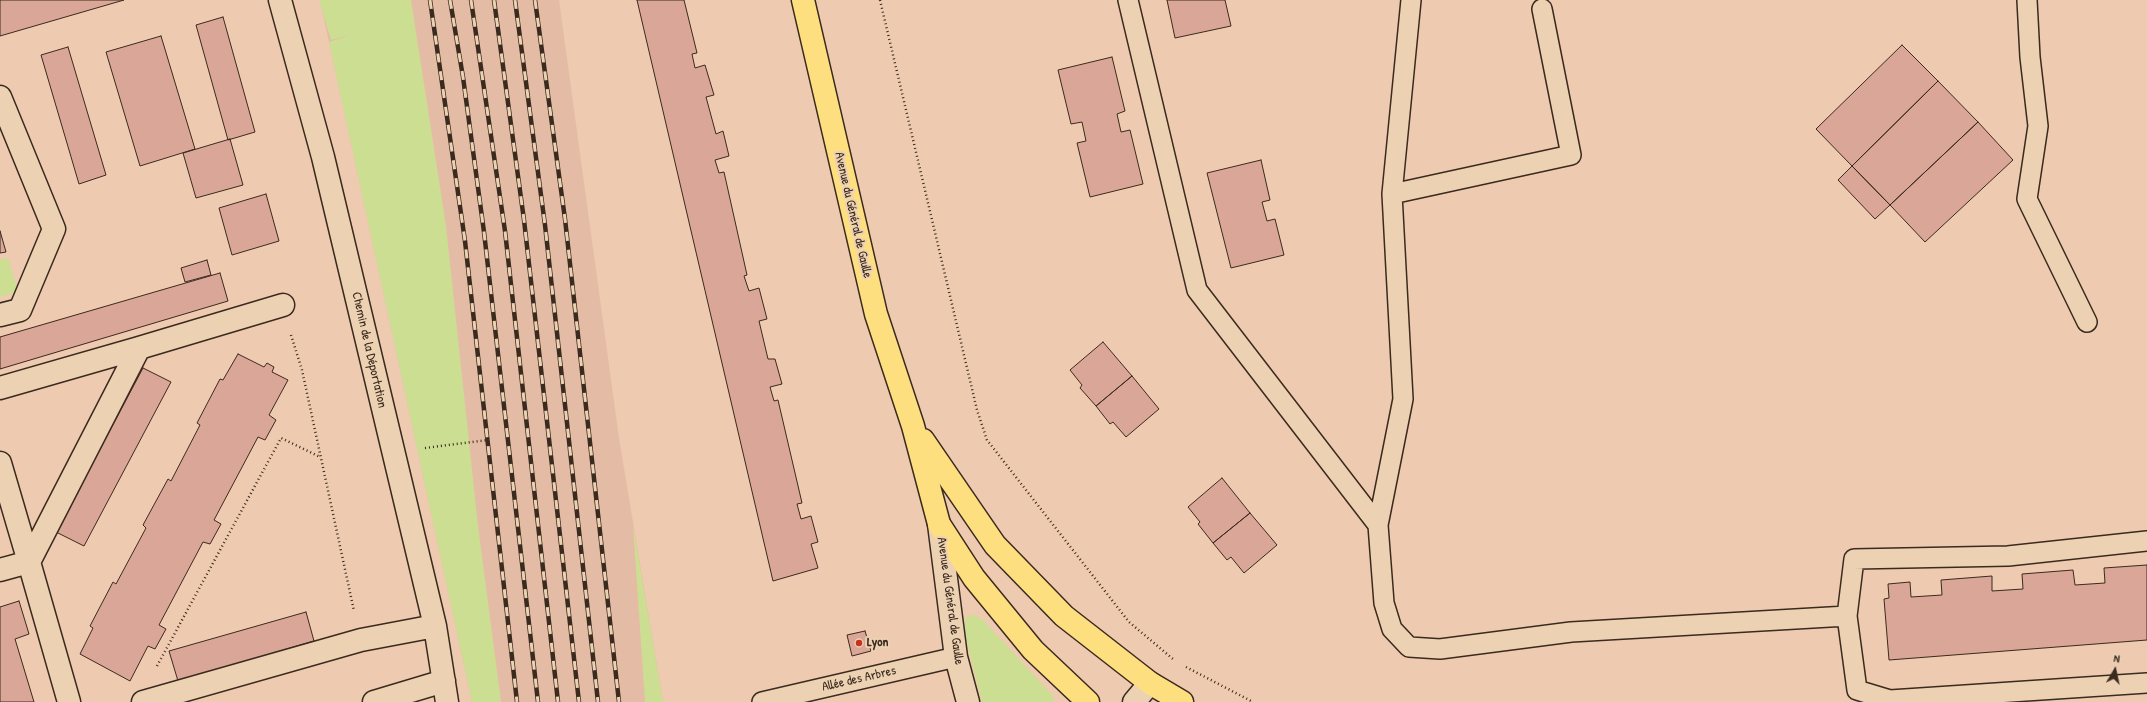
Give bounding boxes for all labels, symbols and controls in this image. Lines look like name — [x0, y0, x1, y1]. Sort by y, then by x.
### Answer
street label: Avenue du Général de Gaulle — [831, 151, 875, 279]
street label: Chemin de la Déportation — [348, 291, 390, 409]
street label: Avenue du Général de Gaulle — [933, 536, 967, 666]
place label: Lyon — [867, 635, 888, 651]
marker: Lyon — [854, 638, 864, 648]
north arrow — [2095, 650, 2135, 690]
text: N — [2113, 651, 2121, 666]
street label: Allée des Arbres — [821, 663, 897, 695]

